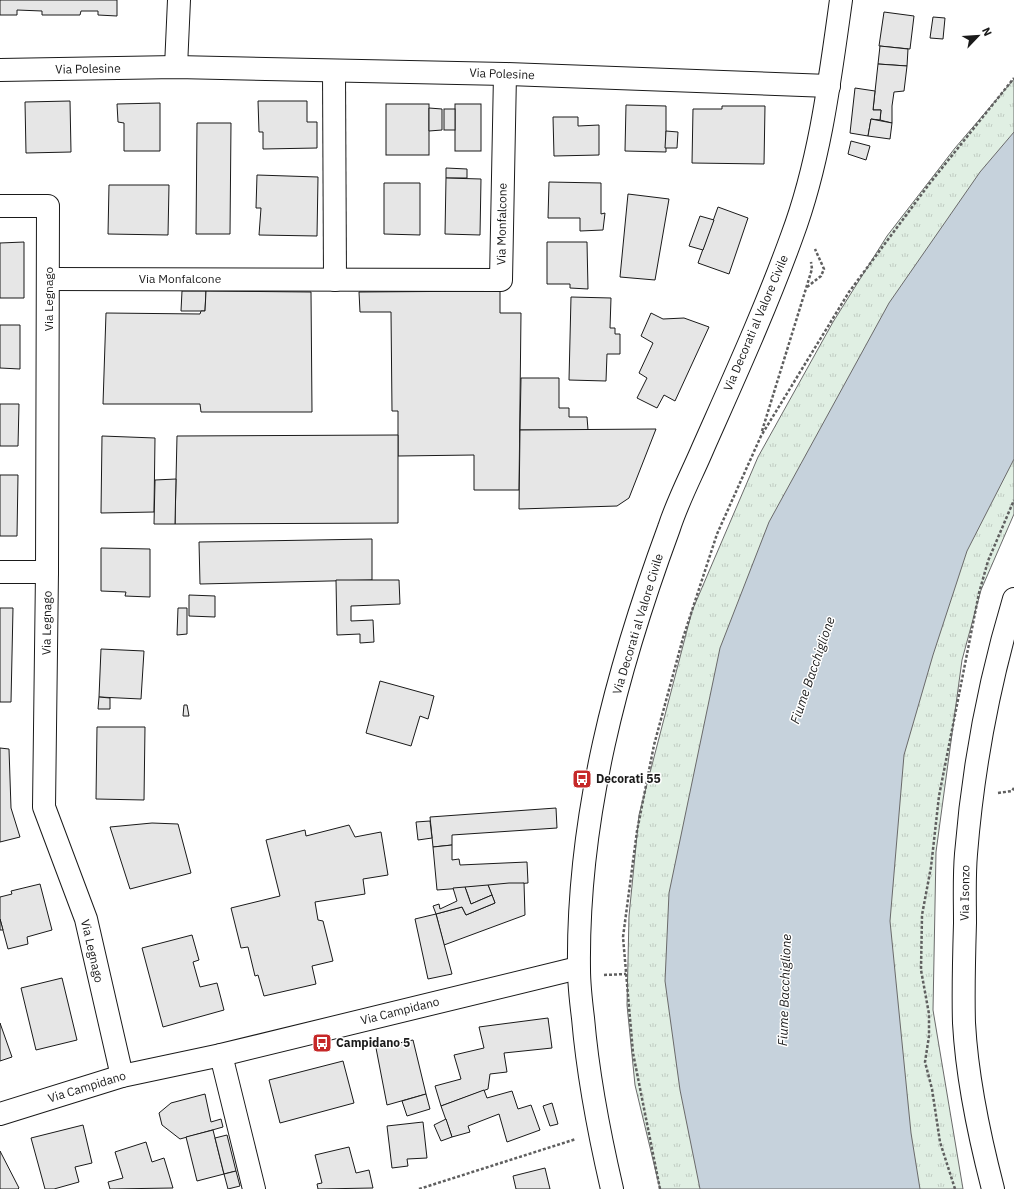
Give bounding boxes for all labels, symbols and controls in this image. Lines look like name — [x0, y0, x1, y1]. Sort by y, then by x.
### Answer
north arrow — [958, 16, 998, 56]
text: N — [979, 25, 995, 38]
street label: Via Polesine — [55, 60, 121, 77]
street label: Via Polesine — [469, 65, 535, 82]
street label: Via Monfalcone — [493, 182, 510, 265]
street label: Via Decorati al Valore Civile — [720, 252, 791, 393]
street label: Via Legnago — [41, 266, 56, 331]
street label: Via Monfalcone — [139, 271, 222, 286]
street label: Via Decorati al Valore Civile — [609, 551, 666, 696]
street label: Via Legnago — [38, 590, 55, 655]
water label: Fiume Bacchiglione — [786, 614, 839, 726]
bus stop icon: Decorati 55 — [571, 768, 593, 790]
place label: Decorati 55 — [596, 771, 661, 786]
street label: Via Isonzo — [957, 865, 972, 921]
street label: Via Legnago — [78, 918, 107, 984]
water label: Fiume Bacchiglione — [774, 933, 795, 1046]
street label: Via Campidano — [359, 993, 441, 1028]
bus stop icon: Campidano 5 — [311, 1032, 333, 1054]
place label: Campidano 5 — [336, 1035, 410, 1050]
street label: Via Campidano — [46, 1067, 128, 1105]

